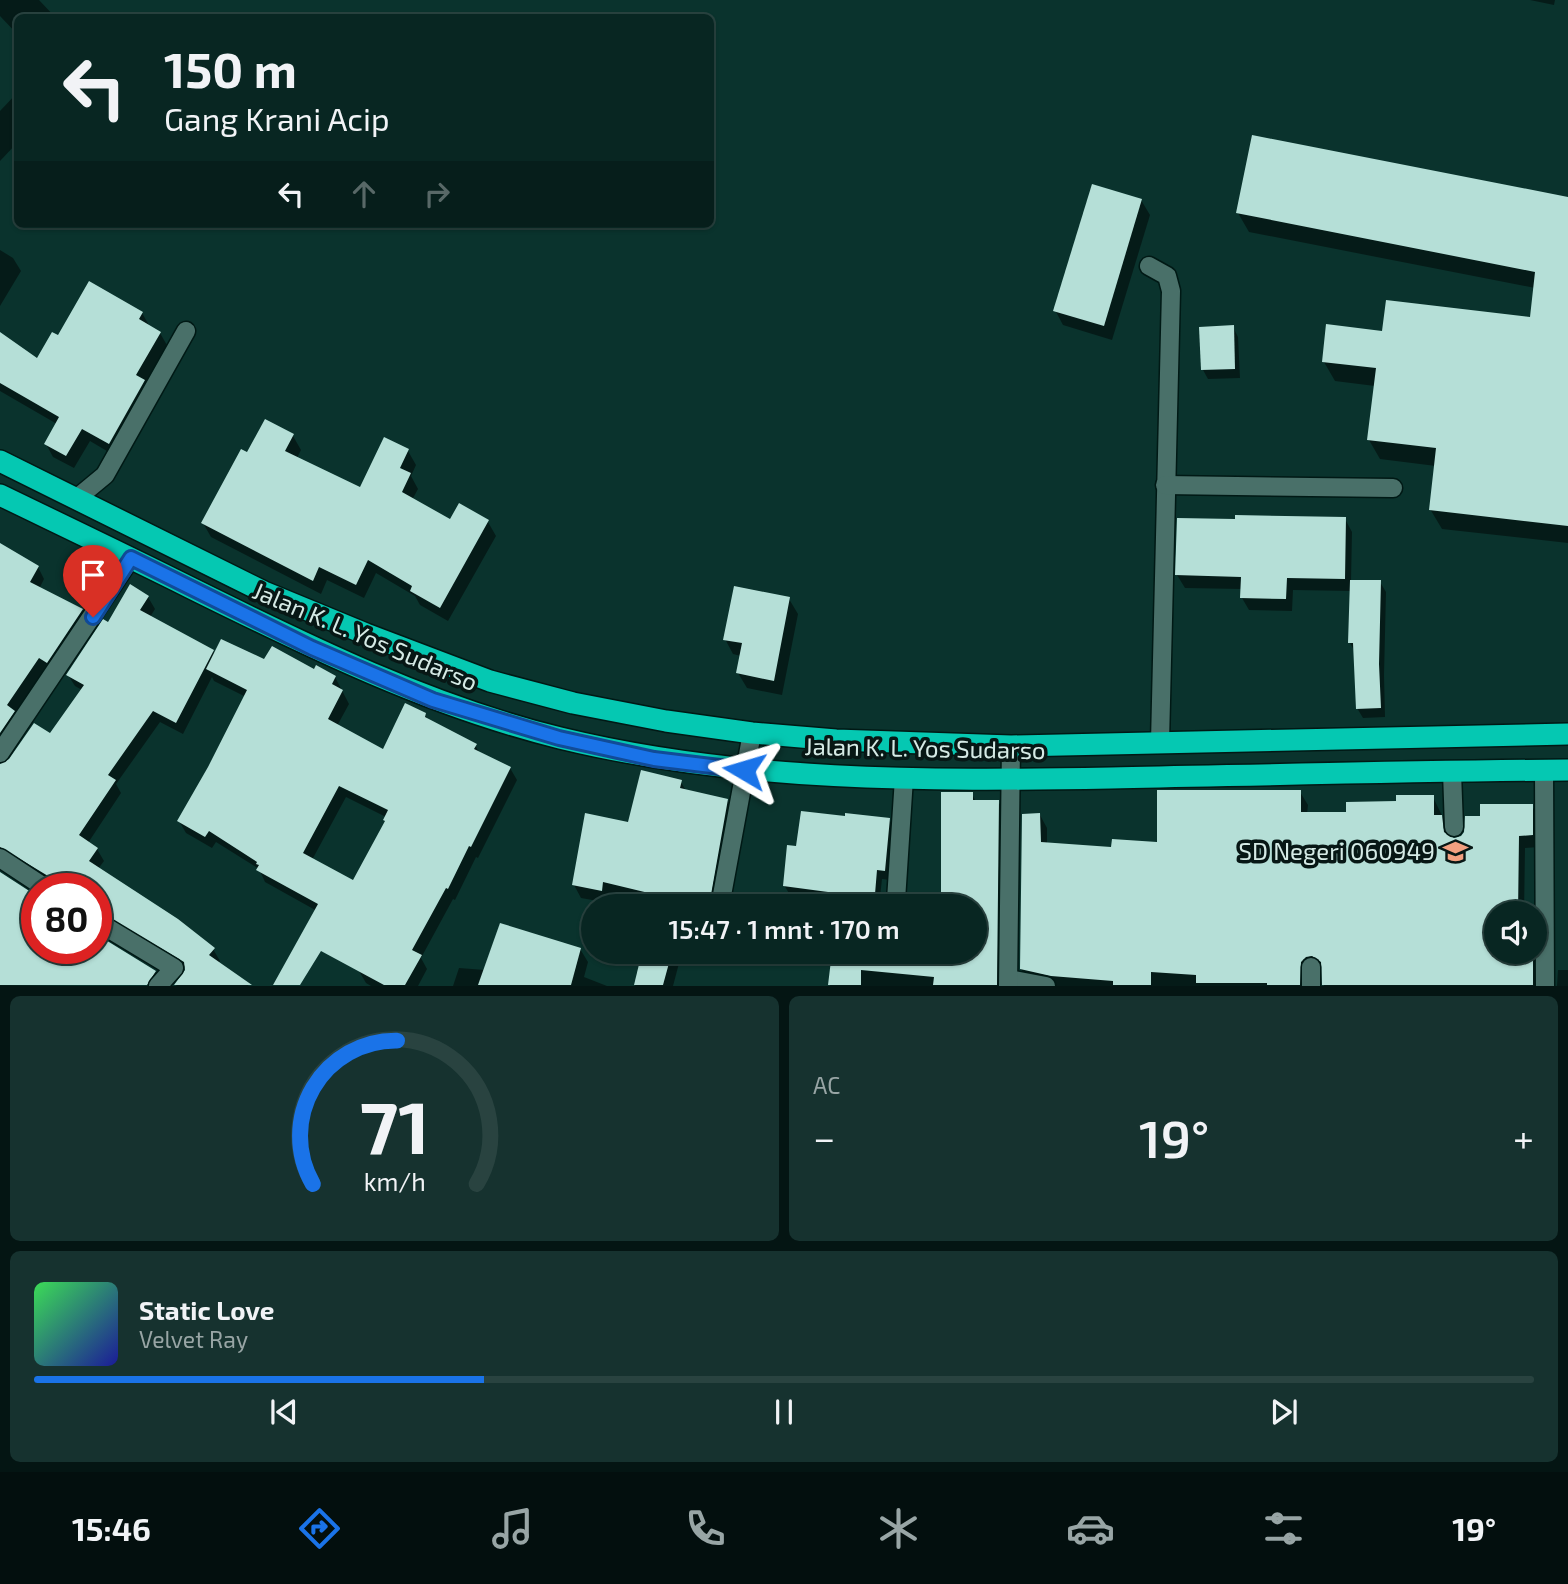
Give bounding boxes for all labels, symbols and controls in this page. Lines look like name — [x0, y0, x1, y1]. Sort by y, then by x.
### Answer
text: 150 m — [164, 39, 297, 98]
icon: left — [49, 42, 140, 133]
text: Gang Krani Acip — [164, 99, 390, 137]
icon: left — [272, 175, 310, 213]
icon: ahead — [345, 175, 383, 213]
icon: right — [418, 175, 456, 213]
pin — [63, 545, 123, 617]
icon: arrive — [74, 556, 112, 594]
street label: Jalan K. L. Yos Sudarso — [249, 575, 482, 696]
street label: Jalan K. L. Yos Sudarso — [804, 731, 1046, 764]
position arrow — [707, 733, 781, 807]
place label: SD Negeri 060949 — [1238, 836, 1435, 865]
school or university icon: SD Negeri 060949 — [1441, 838, 1469, 866]
speed limit sign: 80 — [21, 873, 112, 964]
map controls — [1484, 901, 1547, 964]
button: sound — [1484, 901, 1547, 964]
text: 15:47 · 1 mnt · 170 m — [668, 913, 900, 944]
text: AC — [813, 1071, 840, 1099]
text: 71 — [360, 1082, 429, 1170]
text: 19° — [1139, 1106, 1209, 1168]
text: − — [813, 1114, 835, 1160]
text: + — [1513, 1114, 1534, 1160]
text: km/h — [363, 1166, 426, 1196]
text: Static Love — [139, 1294, 275, 1325]
text: Velvet Ray — [139, 1325, 248, 1353]
icon: previous — [265, 1393, 303, 1431]
icon: pause — [765, 1393, 803, 1431]
icon: next — [1265, 1393, 1303, 1431]
icon: directions — [295, 1504, 344, 1553]
icon: music — [488, 1504, 537, 1553]
icon: phone — [681, 1504, 730, 1553]
icon: climate — [874, 1504, 923, 1553]
icon: car — [1066, 1504, 1115, 1553]
icon: filters — [1259, 1504, 1308, 1553]
text: 15:46 — [72, 1509, 151, 1547]
text: 19° — [1452, 1509, 1496, 1547]

